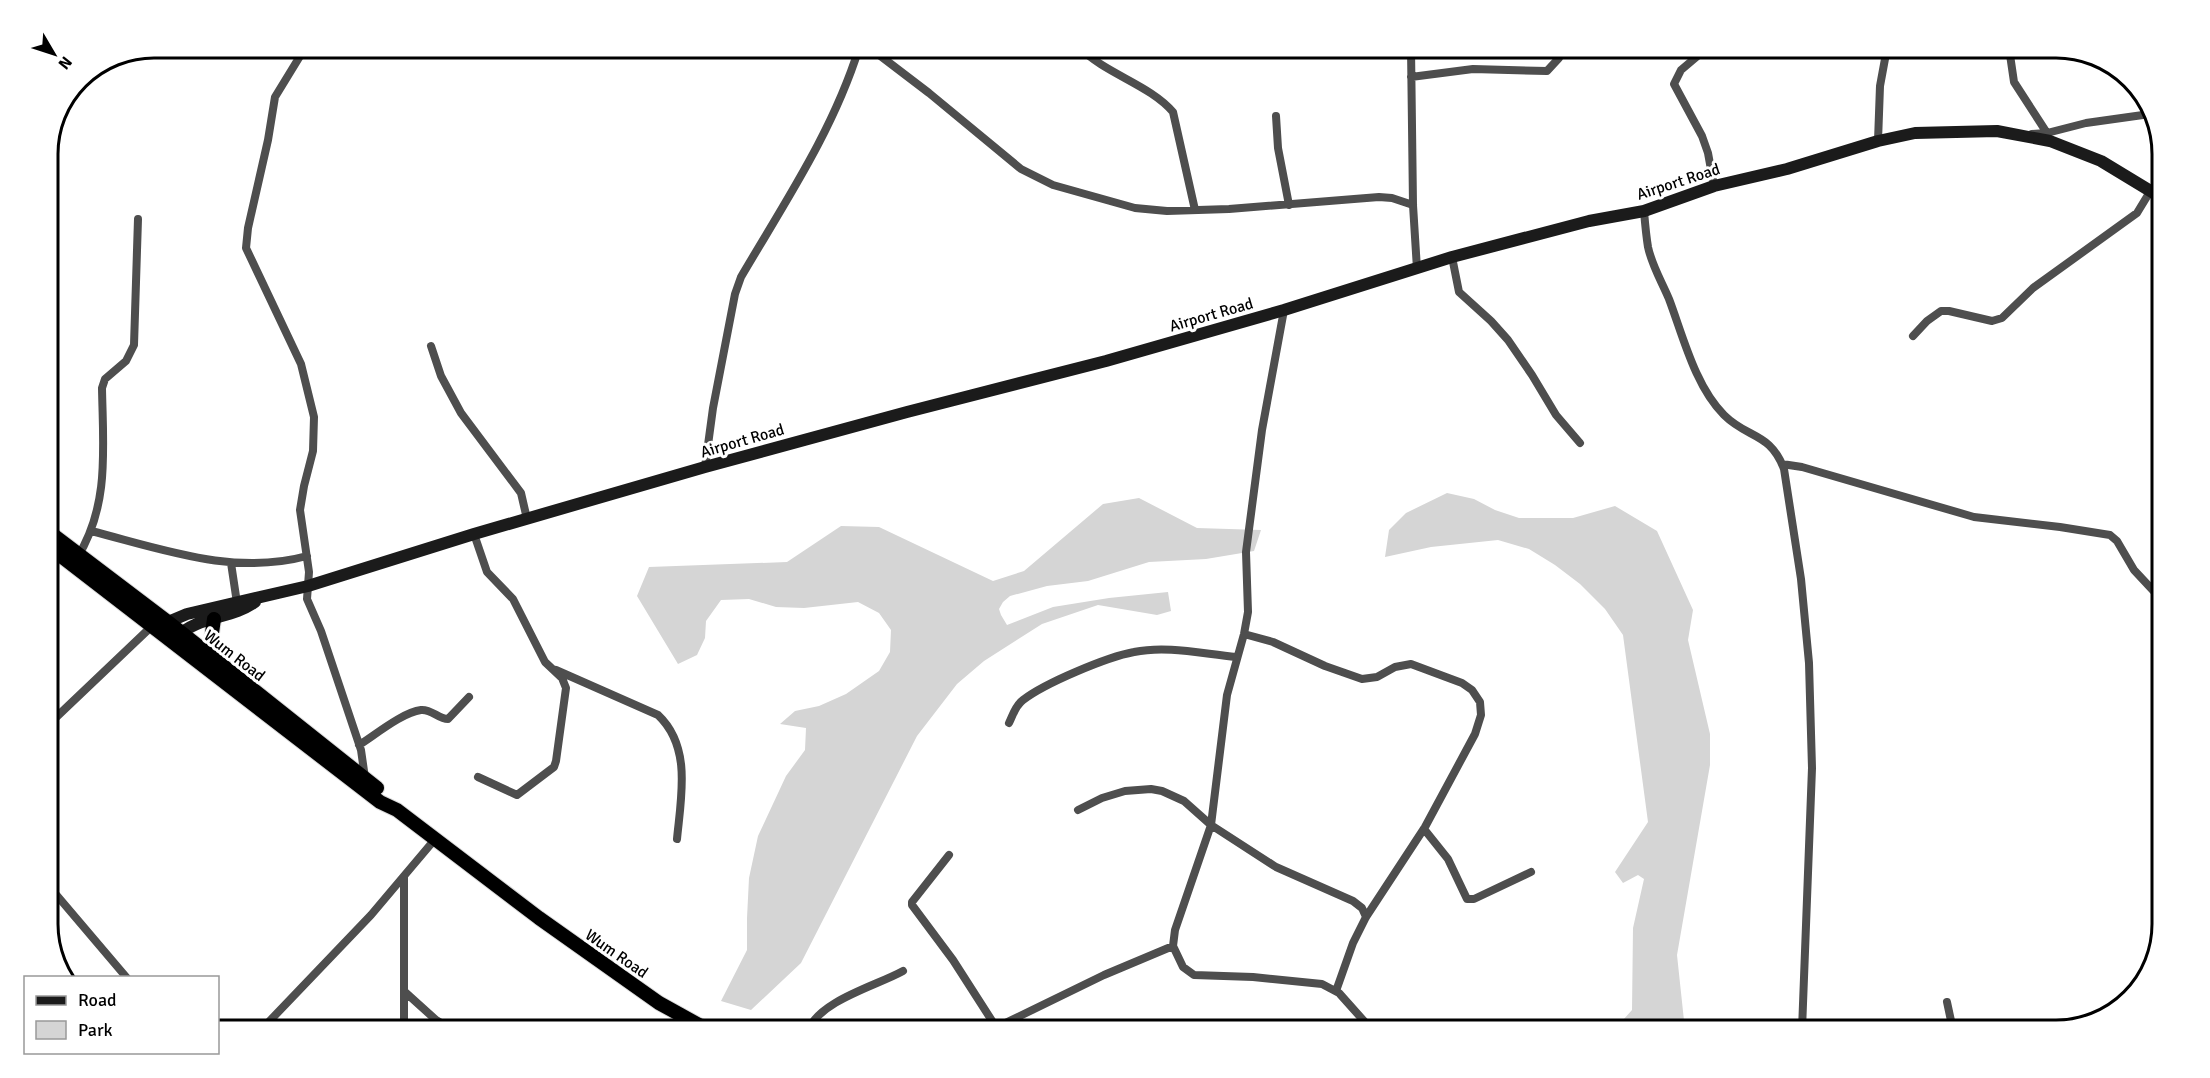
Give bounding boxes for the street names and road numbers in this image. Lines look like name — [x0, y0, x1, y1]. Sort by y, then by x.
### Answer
street label: Airport Road — [1634, 159, 1722, 205]
street label: Airport Road — [1167, 293, 1256, 336]
street label: Airport Road — [698, 419, 787, 462]
street label: Wum Road — [200, 626, 269, 686]
street label: Wum Road — [581, 925, 652, 983]

